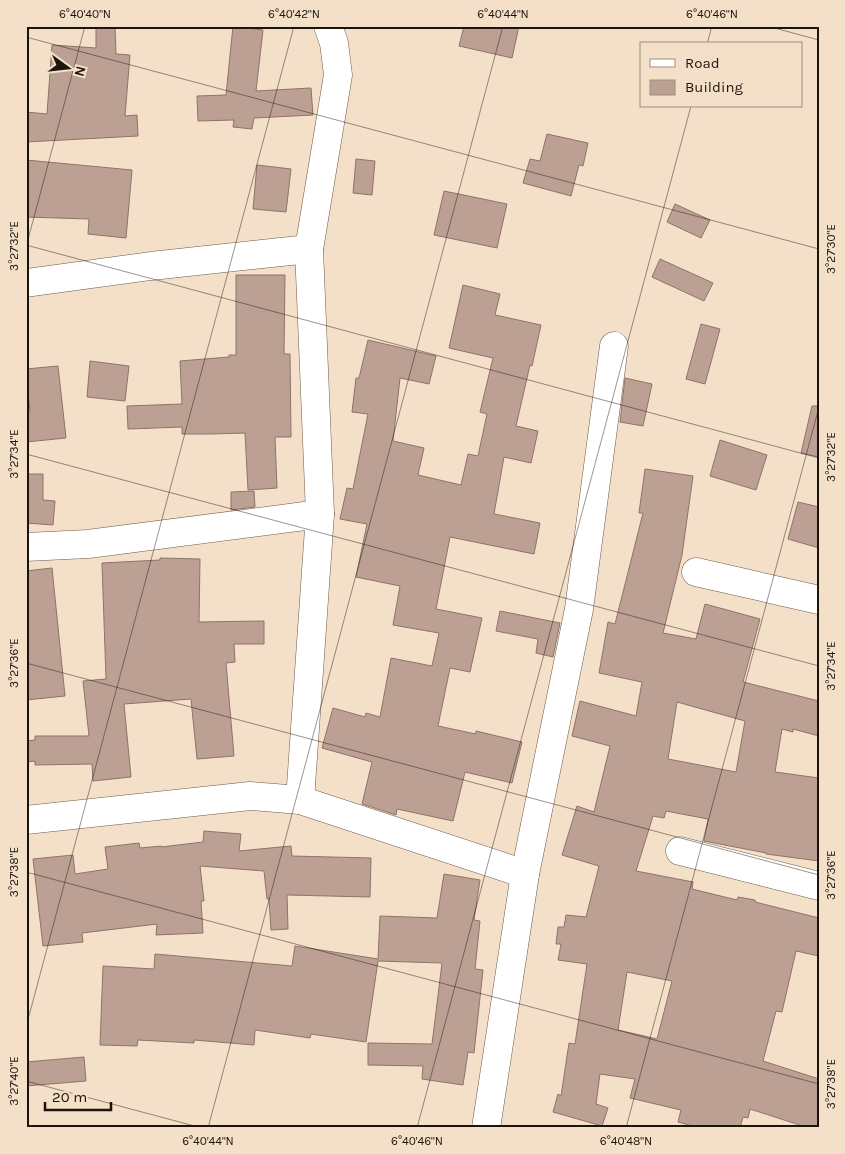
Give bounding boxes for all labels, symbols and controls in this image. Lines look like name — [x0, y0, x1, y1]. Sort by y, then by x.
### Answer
text: 6°40'40"N — [59, 7, 111, 21]
text: 6°40'42"N — [268, 7, 320, 21]
text: 6°40'44"N — [477, 7, 529, 21]
text: 6°40'46"N — [686, 7, 738, 21]
north arrow — [42, 42, 92, 92]
legend — [640, 42, 802, 108]
text: Road — [685, 54, 720, 72]
text: N — [71, 64, 90, 78]
text: Building — [685, 78, 743, 96]
text: 3°27'32"E — [7, 221, 21, 271]
text: 3°27'30"E — [824, 224, 838, 274]
text: 3°27'34"E — [7, 429, 21, 479]
text: 3°27'32"E — [824, 432, 838, 482]
text: 3°27'36"E — [7, 638, 21, 688]
text: 3°27'34"E — [824, 641, 838, 691]
text: 3°27'38"E — [7, 847, 21, 897]
text: 3°27'36"E — [824, 850, 838, 900]
text: 3°27'40"E — [7, 1056, 21, 1106]
text: 3°27'38"E — [824, 1059, 838, 1109]
scale bar — [45, 1079, 111, 1111]
text: 20 m — [52, 1088, 87, 1106]
text: 6°40'44"N — [182, 1134, 234, 1148]
text: 6°40'46"N — [391, 1134, 443, 1148]
text: 6°40'48"N — [600, 1134, 652, 1148]

